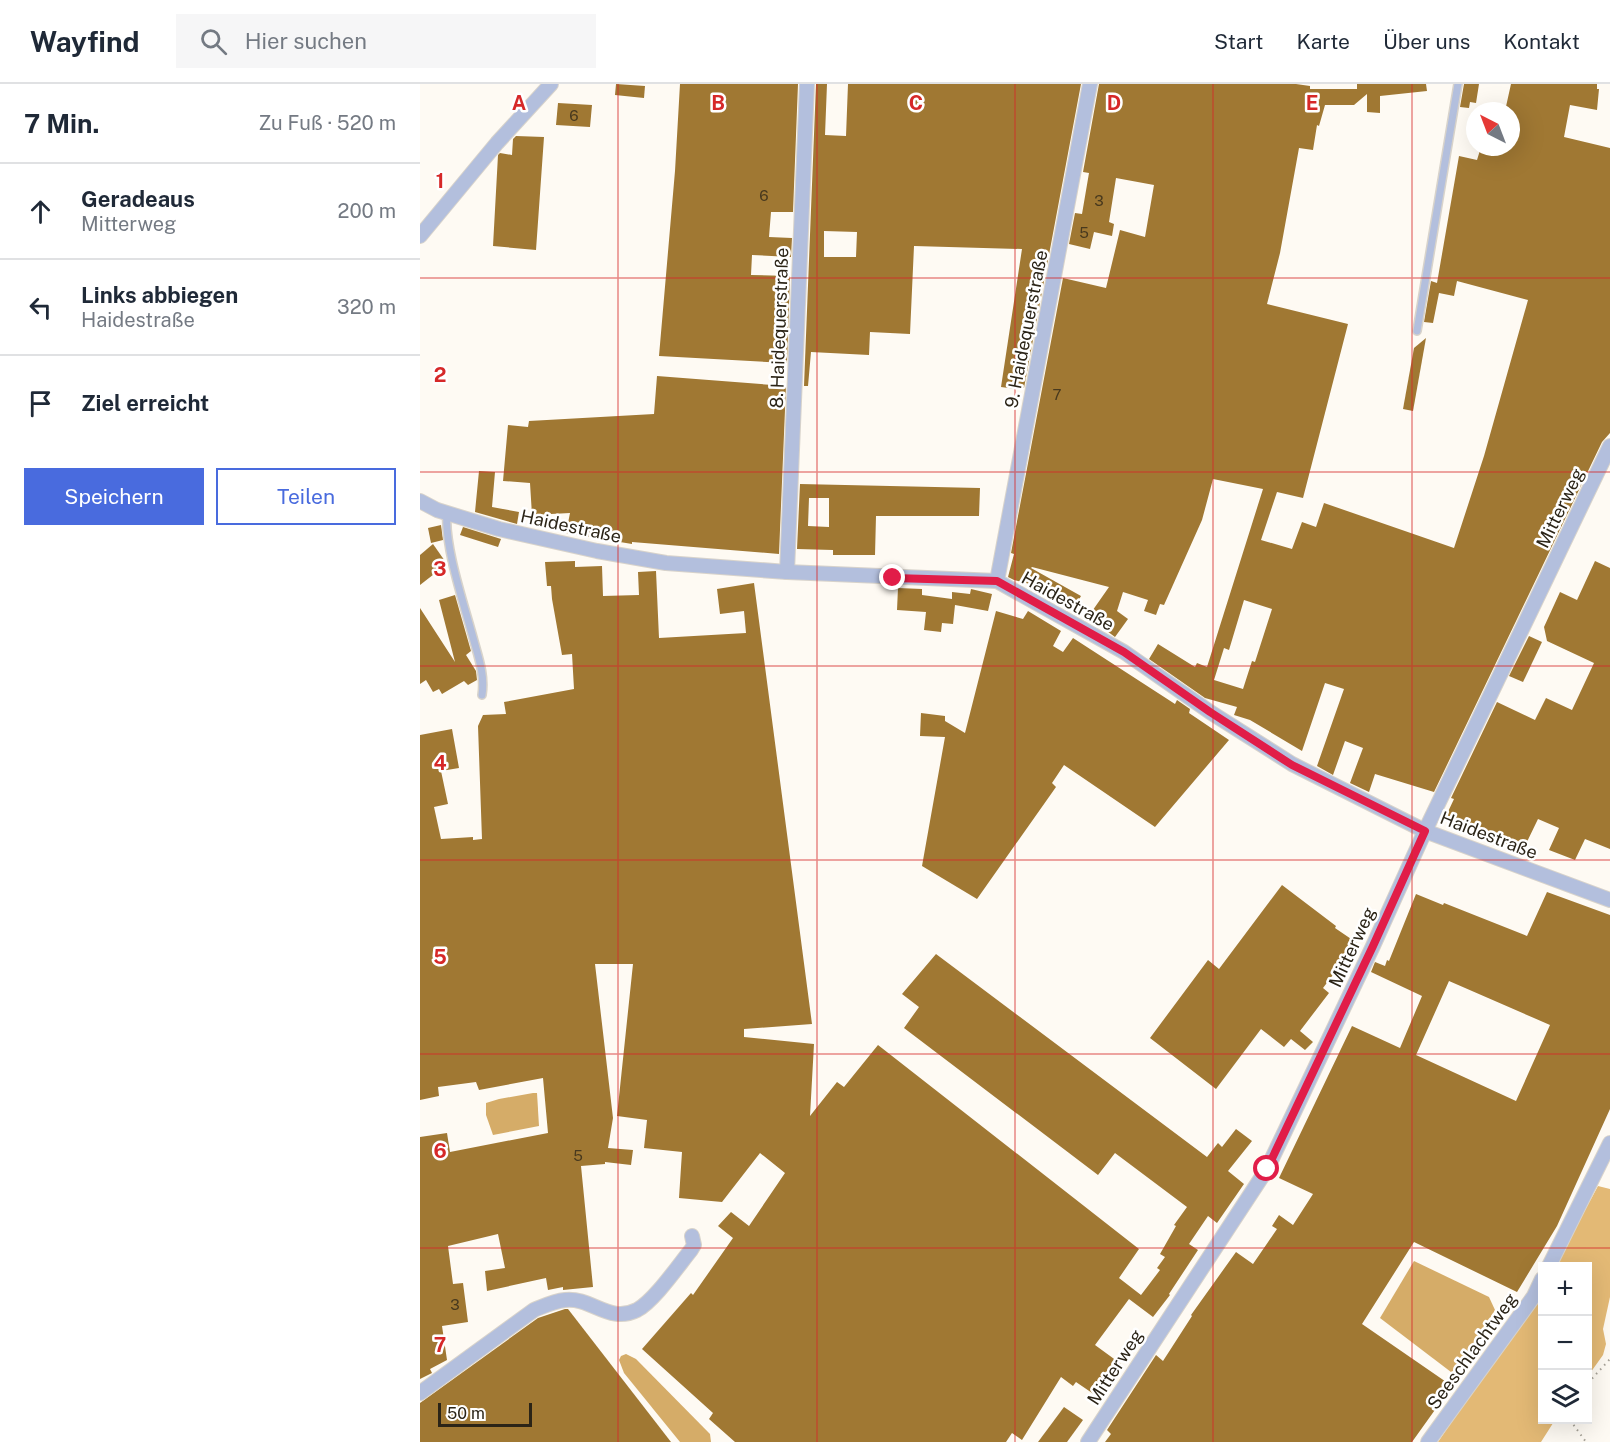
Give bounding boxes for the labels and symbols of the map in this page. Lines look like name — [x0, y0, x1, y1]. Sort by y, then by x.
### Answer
text: A — [512, 91, 526, 115]
text: B — [711, 91, 725, 115]
text: C — [909, 91, 923, 115]
text: D — [1107, 91, 1121, 115]
text: E — [1306, 91, 1318, 115]
north arrow — [1466, 102, 1520, 156]
house number: 6 — [569, 107, 579, 124]
text: 1 — [436, 169, 444, 193]
house number: 6 — [759, 187, 769, 204]
house number: 3 — [1094, 192, 1104, 209]
house number: 5 — [1079, 224, 1089, 241]
street label: 8. Haidequerstraße — [766, 247, 792, 409]
street label: 9. Haidequerstraße — [1000, 248, 1052, 410]
text: 2 — [434, 363, 446, 387]
house number: 7 — [1052, 386, 1062, 403]
street label: Mitterweg — [1532, 465, 1588, 551]
street label: Haidestraße — [519, 505, 623, 547]
text: 3 — [433, 557, 447, 581]
route end — [879, 564, 905, 590]
street label: Haidestraße — [1018, 567, 1118, 635]
text: 4 — [433, 751, 447, 775]
street label: Haidestraße — [1437, 807, 1541, 863]
street label: Mitterweg — [1324, 904, 1380, 990]
text: 5 — [433, 945, 447, 969]
text: 6 — [433, 1139, 447, 1163]
house number: 5 — [573, 1147, 583, 1164]
route start — [1253, 1155, 1279, 1181]
street label: Seeschlachtweg — [1423, 1289, 1521, 1413]
house number: 3 — [450, 1296, 460, 1313]
street label: Mitterweg — [1083, 1325, 1147, 1409]
text: 7 — [434, 1333, 446, 1357]
scale bar — [438, 1400, 532, 1428]

